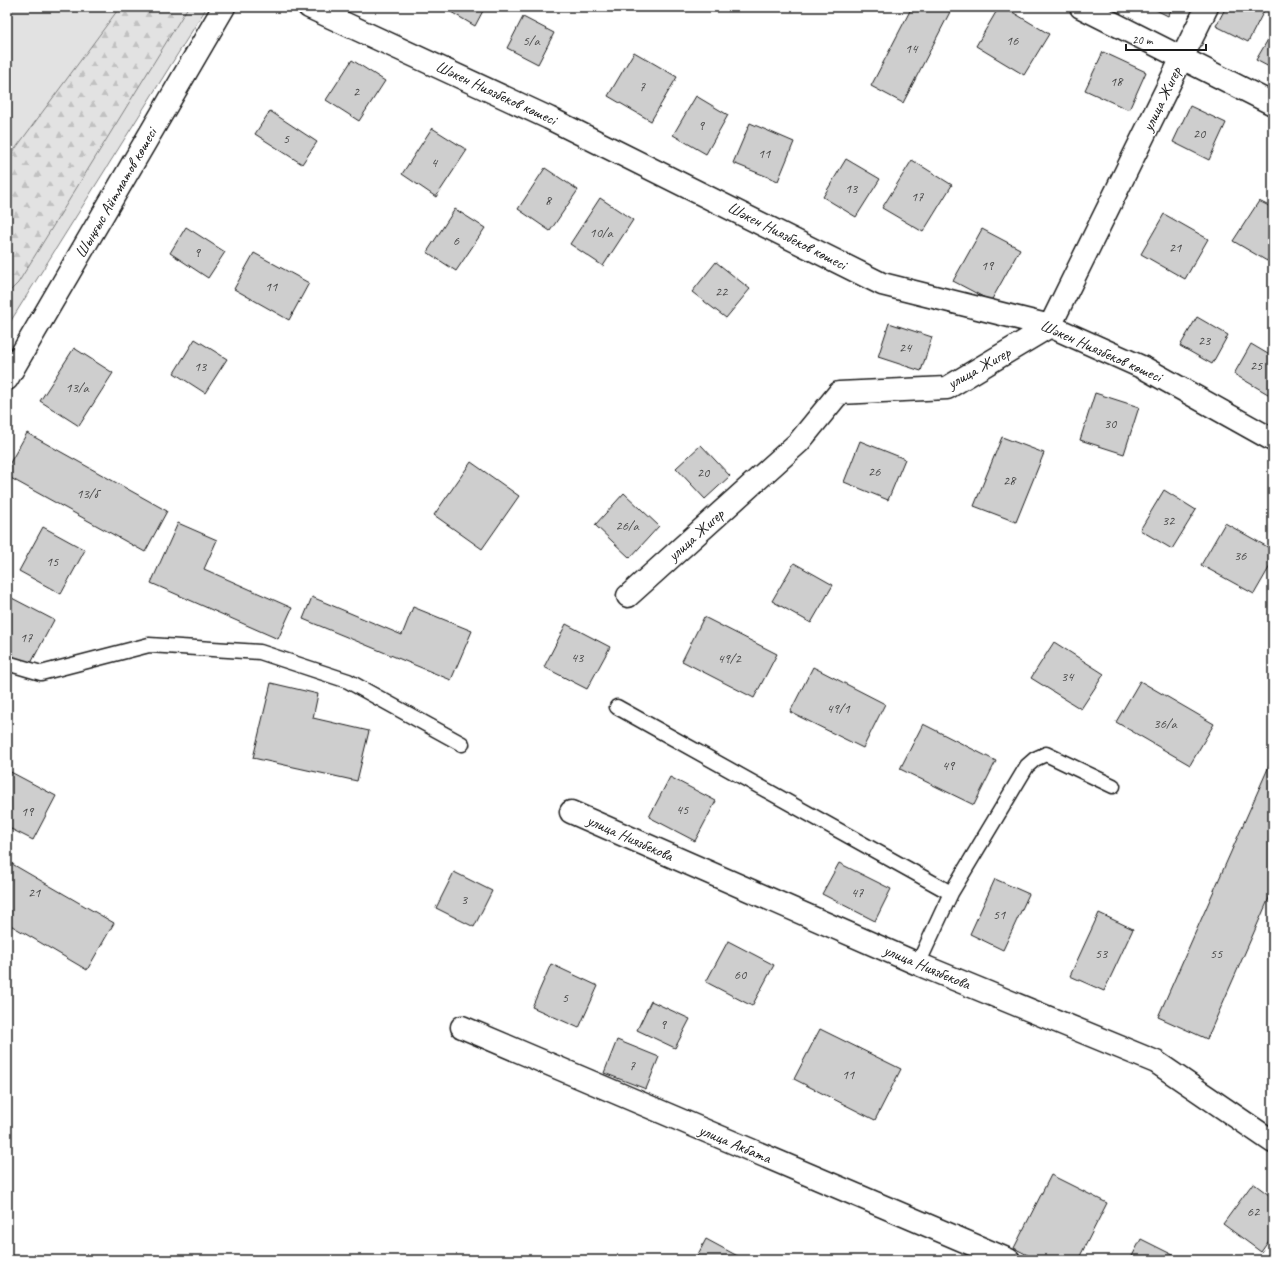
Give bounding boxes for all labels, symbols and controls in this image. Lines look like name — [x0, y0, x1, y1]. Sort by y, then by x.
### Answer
scale bar — [1126, 26, 1206, 52]
house number: 5/а — [522, 32, 540, 49]
house number: 16 — [1006, 32, 1019, 49]
text: 20 m — [1132, 32, 1154, 48]
house number: 14 — [905, 40, 919, 57]
street label: Шәкен Ниязбеков көшесі — [433, 56, 561, 131]
street label: улица Жигер — [1137, 63, 1187, 135]
house number: 18 — [1110, 73, 1124, 90]
house number: 7 — [639, 78, 646, 95]
house number: 2 — [353, 83, 361, 100]
house number: 9 — [698, 117, 706, 134]
street label: Шыңғыс Айтматов көшесі — [71, 123, 162, 262]
house number: 20 — [1193, 125, 1207, 142]
house number: 5 — [283, 130, 290, 147]
house number: 11 — [758, 145, 771, 162]
house number: 4 — [431, 154, 439, 171]
house number: 13 — [845, 180, 859, 197]
house number: 17 — [911, 188, 924, 205]
house number: 8 — [545, 192, 553, 209]
street label: Шәкен Ниязбеков көшесі — [724, 197, 852, 276]
house number: 10/а — [589, 224, 614, 241]
house number: 6 — [453, 232, 460, 249]
house number: 21 — [1169, 239, 1182, 256]
house number: 9 — [194, 244, 202, 261]
house number: 19 — [981, 257, 995, 274]
house number: 11 — [265, 278, 278, 295]
house number: 22 — [715, 283, 729, 300]
street label: Шәкен Ниязбеков көшесі — [1037, 315, 1167, 388]
house number: 23 — [1198, 332, 1212, 349]
house number: 24 — [899, 339, 913, 356]
street label: улица Жигер — [943, 342, 1015, 394]
house number: 25 — [1250, 357, 1263, 374]
house number: 13 — [194, 358, 208, 375]
house number: 13/а — [65, 379, 90, 396]
house number: 30 — [1104, 415, 1118, 432]
house number: 26 — [868, 463, 881, 480]
house number: 20 — [697, 464, 711, 481]
house number: 28 — [1003, 472, 1017, 489]
house number: 13/б — [76, 485, 101, 502]
street label: улица Жигер — [663, 504, 729, 566]
house number: 32 — [1162, 512, 1176, 529]
house number: 26/а — [615, 517, 640, 534]
house number: 36 — [1234, 547, 1247, 564]
house number: 15 — [46, 553, 59, 570]
house number: 17 — [20, 629, 33, 646]
house number: 43 — [571, 649, 585, 666]
house number: 49/2 — [717, 650, 742, 667]
house number: 34 — [1061, 668, 1075, 685]
house number: 49/1 — [826, 700, 850, 717]
house number: 36/а — [1153, 715, 1178, 732]
house number: 49 — [942, 757, 956, 774]
house number: 45 — [676, 801, 689, 818]
house number: 19 — [21, 803, 35, 820]
street label: улица Ниязбекова — [583, 810, 678, 866]
house number: 21 — [28, 884, 41, 901]
house number: 47 — [851, 884, 864, 901]
house number: 3 — [461, 891, 469, 908]
house number: 51 — [993, 906, 1006, 923]
street label: улица Ниязбекова — [880, 939, 975, 995]
house number: 53 — [1095, 945, 1109, 962]
house number: 55 — [1210, 945, 1223, 962]
house number: 60 — [734, 966, 748, 983]
house number: 5 — [562, 989, 569, 1006]
house number: 9 — [660, 1016, 668, 1033]
house number: 7 — [629, 1057, 636, 1074]
house number: 11 — [842, 1066, 855, 1083]
street label: улица Акбата — [695, 1119, 776, 1169]
house number: 62 — [1247, 1203, 1261, 1220]

